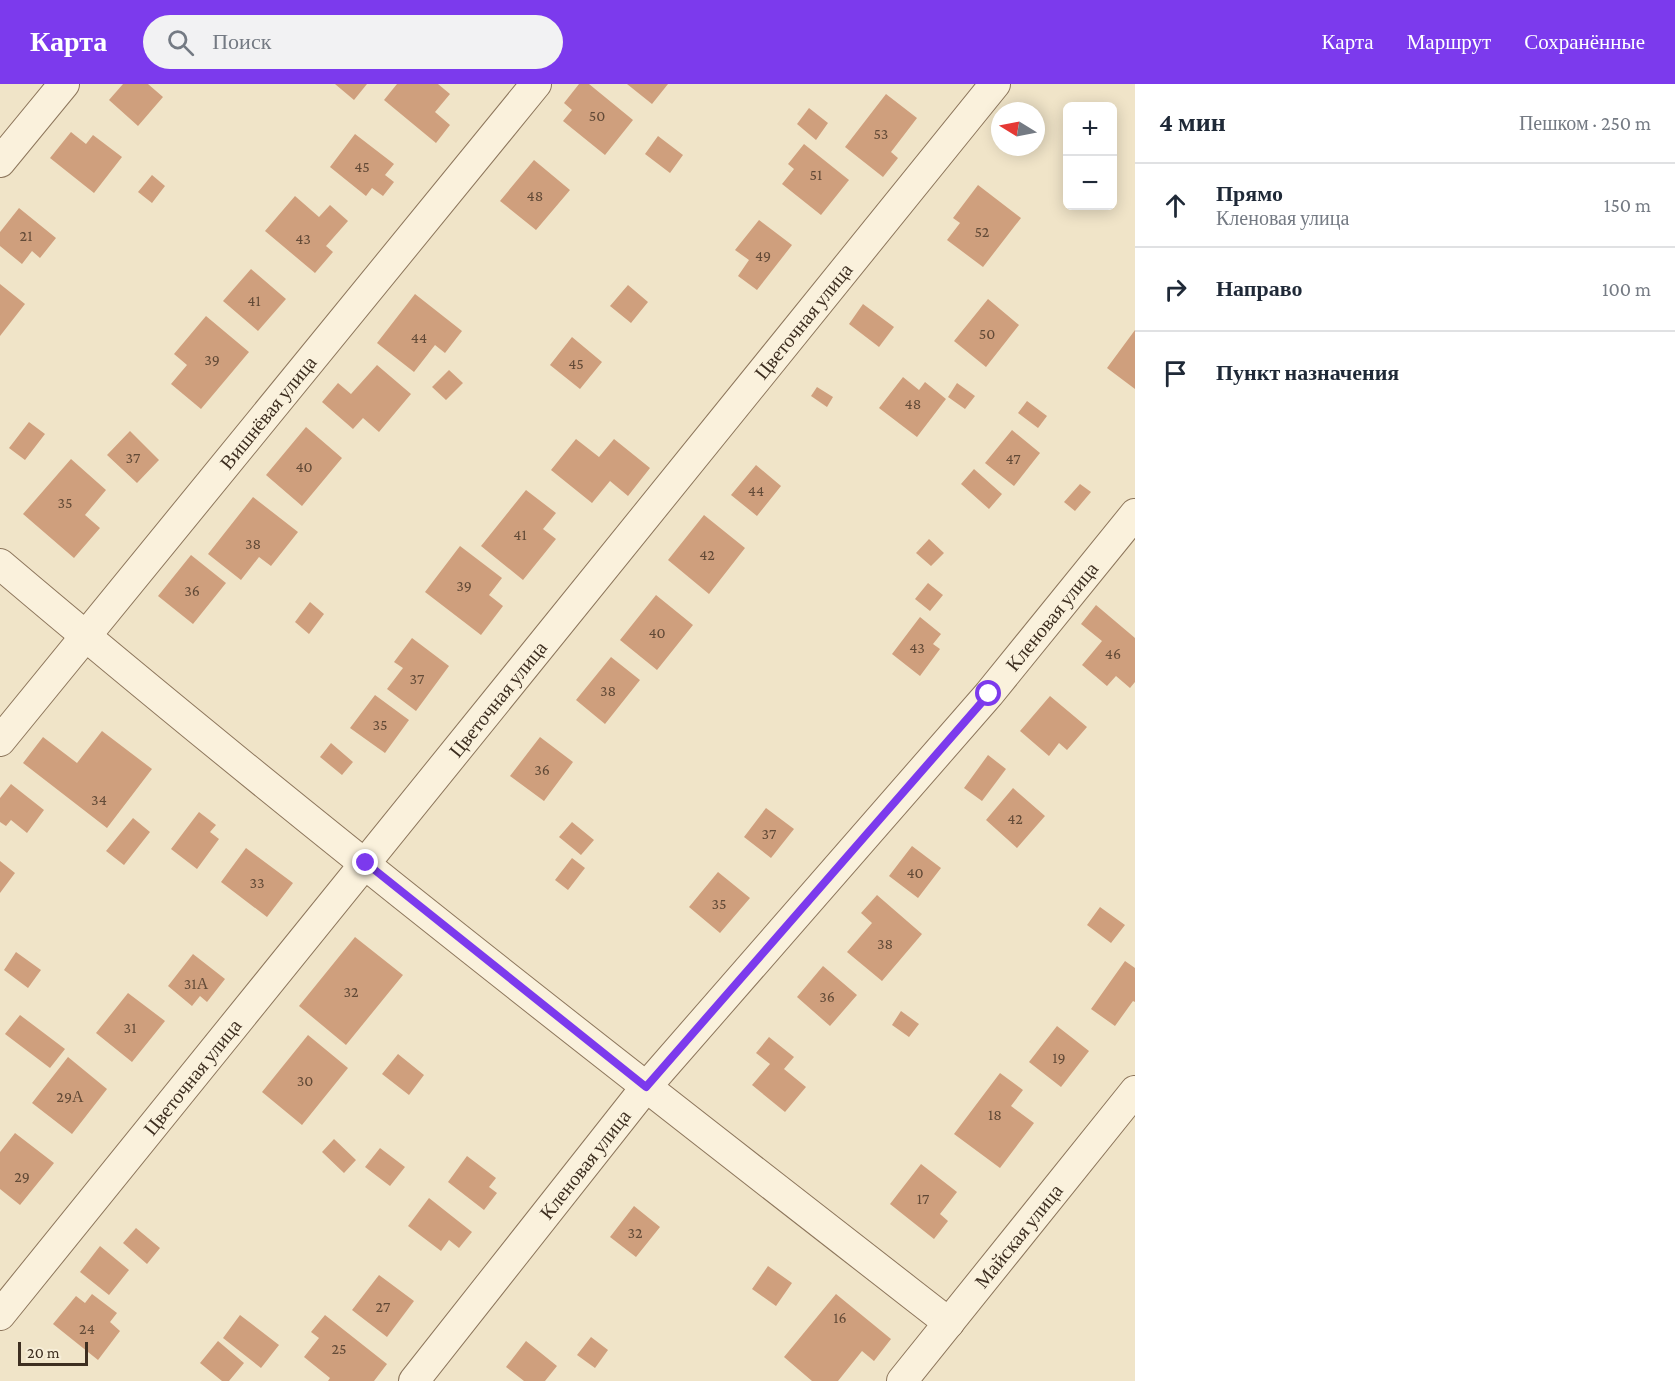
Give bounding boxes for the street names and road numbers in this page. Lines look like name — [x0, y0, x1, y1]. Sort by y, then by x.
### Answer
street label: Цветочная улица — [750, 259, 857, 384]
street label: Вишнёвая улица — [215, 351, 321, 473]
street label: Кленовая улица — [1001, 558, 1103, 675]
street label: Цветочная улица — [444, 637, 551, 762]
street label: Цветочная улица — [139, 1015, 246, 1140]
street label: Кленовая улица — [535, 1105, 635, 1223]
street label: Майская улица — [970, 1180, 1067, 1292]

